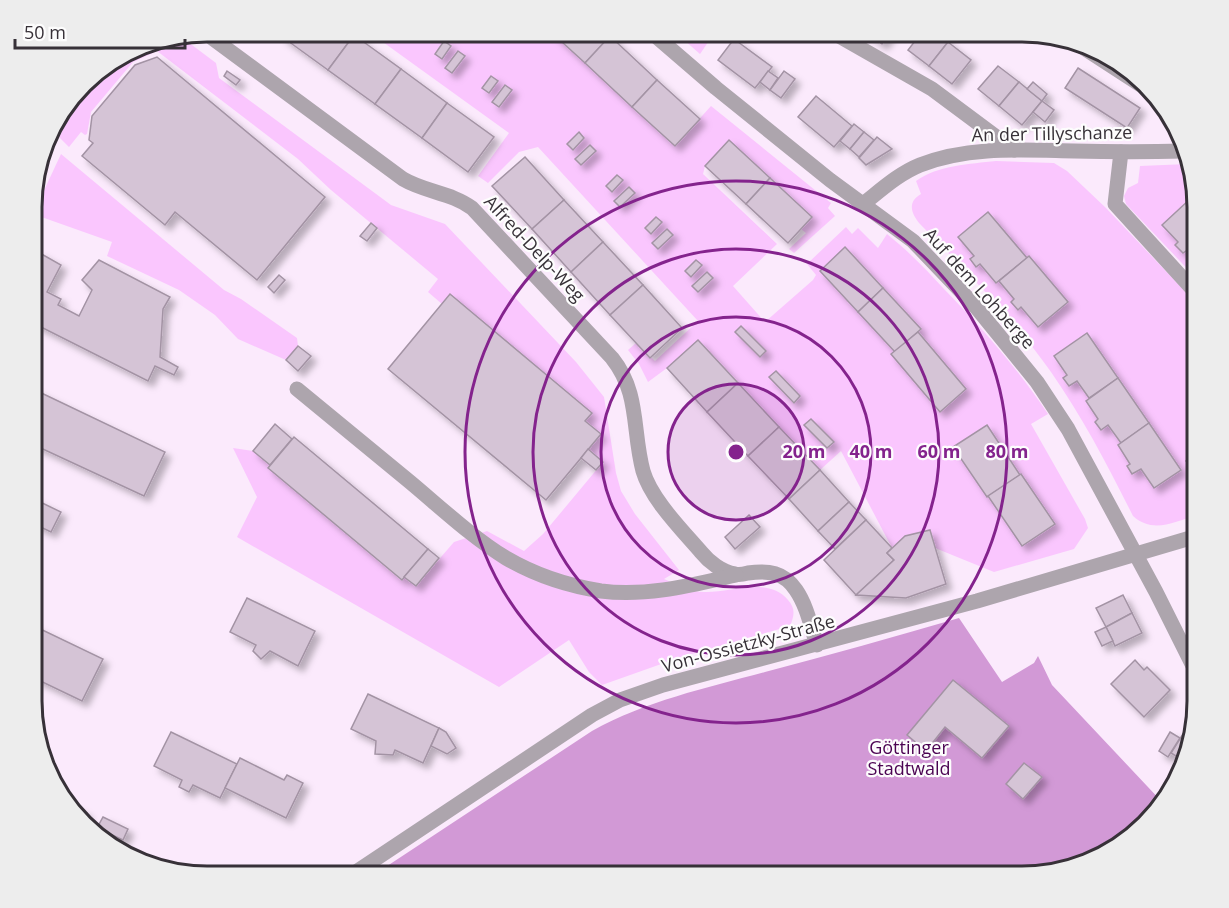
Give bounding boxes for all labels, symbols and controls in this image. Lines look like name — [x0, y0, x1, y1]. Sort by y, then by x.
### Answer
scale bar — [15, 12, 184, 50]
text: 50 m — [24, 20, 66, 44]
street label: An der Tillyschanze — [971, 120, 1133, 146]
street label: Alfred-Delp-Weg — [479, 190, 591, 307]
street label: Auf dem Lohberge — [919, 222, 1041, 354]
text: 20 m — [783, 439, 825, 463]
text: 40 m — [850, 439, 892, 463]
text: 60 m — [918, 439, 960, 463]
text: 80 m — [986, 439, 1028, 463]
centre of rings — [726, 442, 746, 462]
street label: Von-Ossietzky-Straße — [659, 608, 837, 678]
park label: Göttinger Stadtwald — [867, 735, 951, 780]

